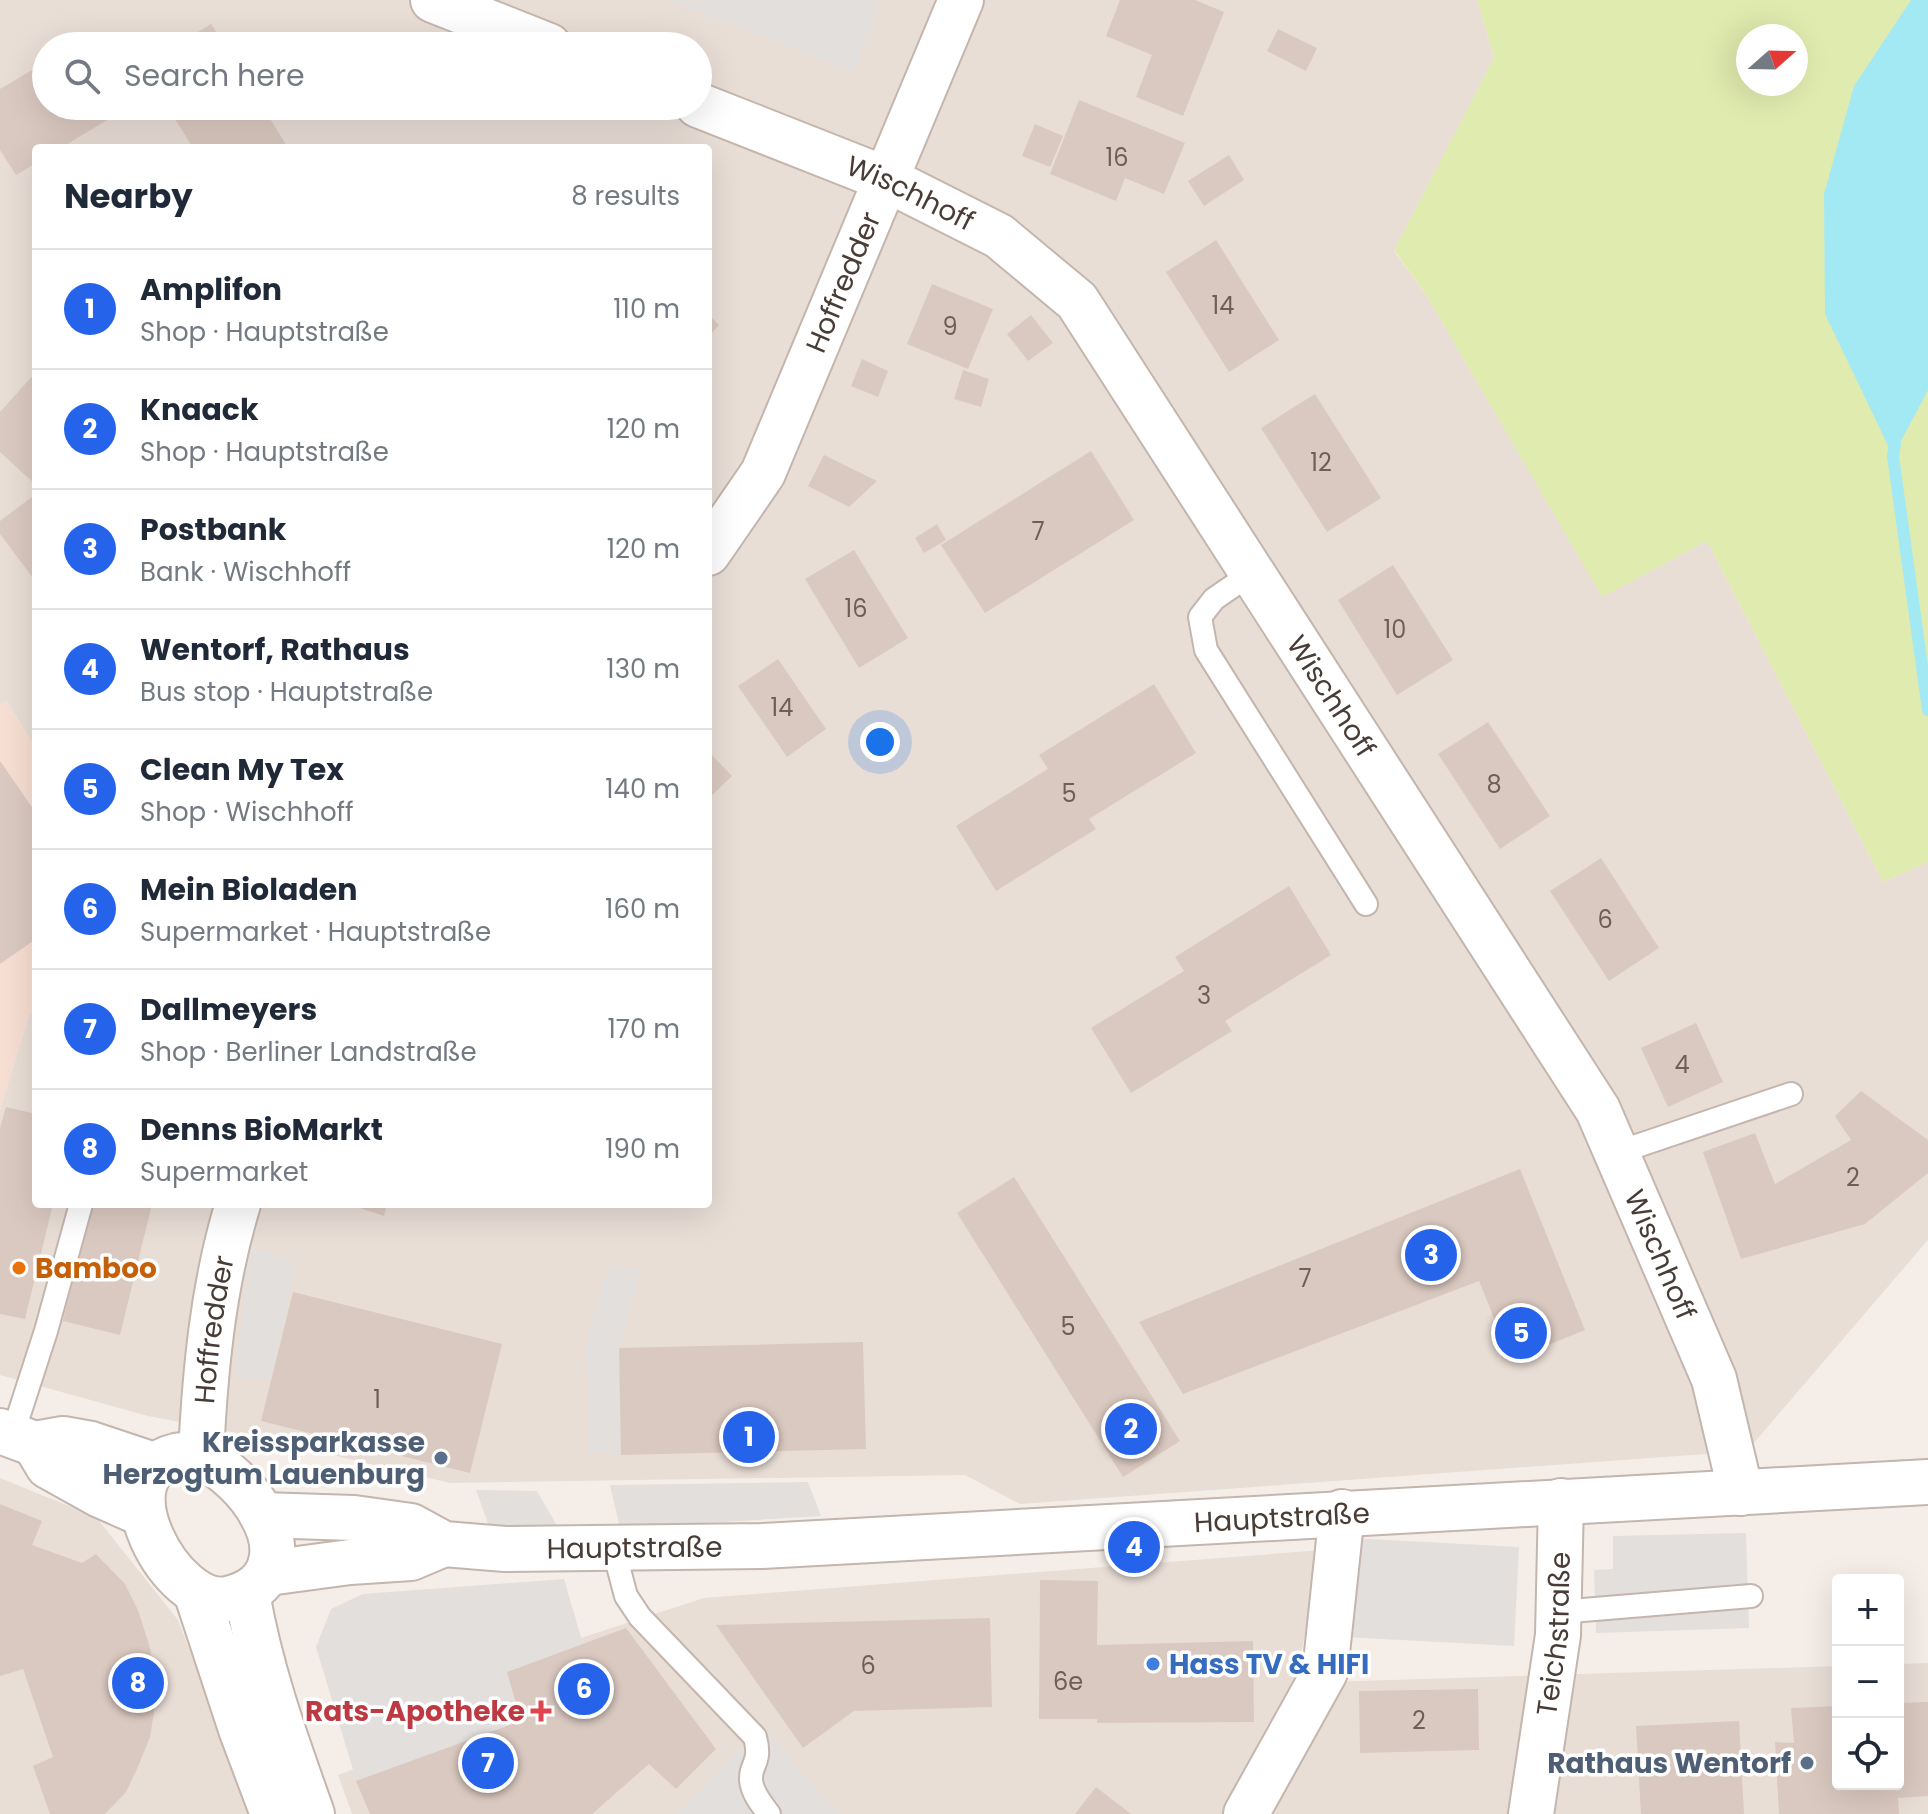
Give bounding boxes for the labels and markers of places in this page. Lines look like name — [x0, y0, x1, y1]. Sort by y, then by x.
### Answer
pin: 3 — [1405, 1225, 1457, 1285]
place label: Bamboo — [35, 1249, 157, 1288]
marker: Bamboo — [10, 1259, 28, 1277]
pin: 5 — [1495, 1303, 1547, 1363]
pin: 2 — [1105, 1399, 1157, 1459]
pin: 1 — [723, 1407, 775, 1467]
place label: Kreissparkasse Herzogtum Lauenburg — [102, 1423, 425, 1494]
marker: Kreissparkasse Herzogtum Lauenburg — [432, 1449, 450, 1467]
pin: 4 — [1108, 1517, 1160, 1577]
place label: Hass TV & HIFI — [1169, 1645, 1369, 1684]
pin: 8 — [112, 1653, 164, 1713]
marker: Hass TV & HIFI — [1144, 1655, 1162, 1673]
pin: 6 — [558, 1659, 610, 1719]
place label: Rats-Apotheke — [305, 1692, 525, 1731]
marker: Rats-Apotheke — [532, 1702, 550, 1720]
pin: 7 — [462, 1733, 514, 1793]
place label: Rathaus Wentorf — [1547, 1744, 1791, 1783]
marker: Rathaus Wentorf — [1798, 1754, 1816, 1772]

